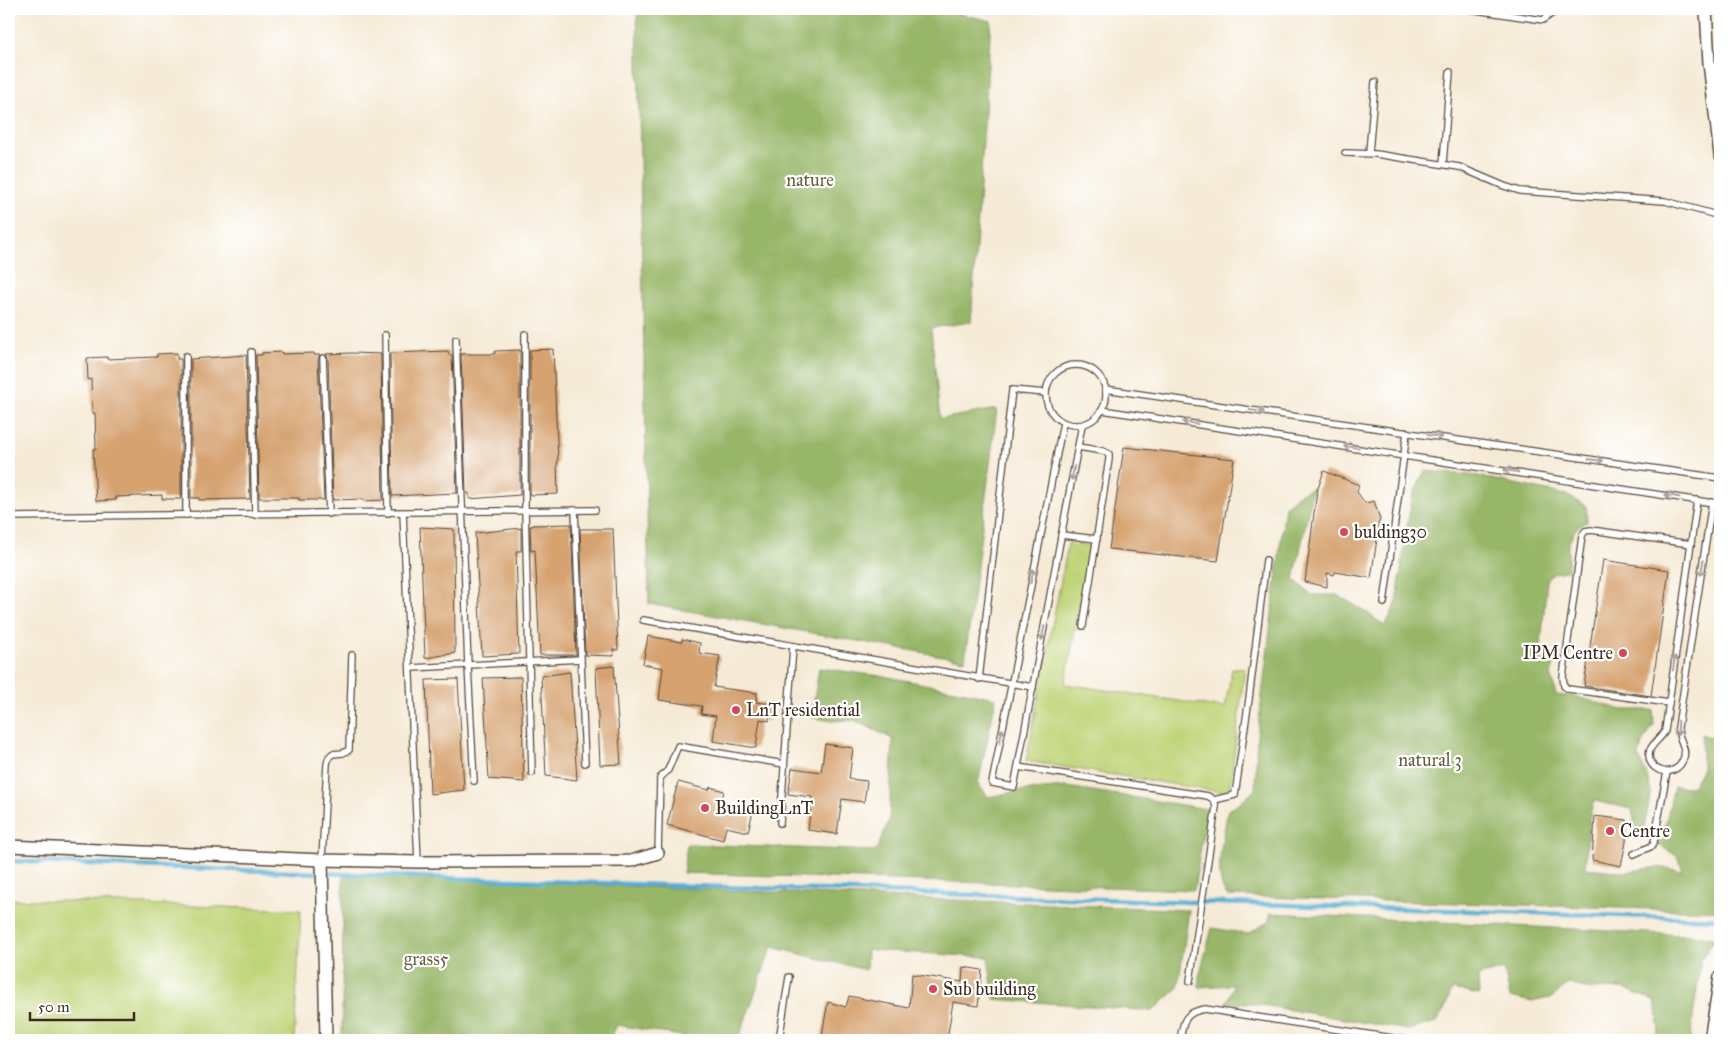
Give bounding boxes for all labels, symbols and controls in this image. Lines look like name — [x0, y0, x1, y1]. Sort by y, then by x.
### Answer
park label: nature — [786, 169, 834, 191]
one-way arrow — [1249, 406, 1265, 416]
one-way arrow — [1182, 418, 1198, 428]
one-way arrow — [1427, 432, 1443, 442]
one-way arrow — [1343, 442, 1359, 452]
one-way arrow — [1588, 455, 1604, 465]
one-way arrow — [1068, 465, 1077, 481]
one-way arrow — [1504, 466, 1520, 476]
one-way arrow — [1664, 491, 1680, 501]
place label: bulding30 — [1354, 521, 1427, 544]
marker: bulding30 — [1338, 526, 1350, 538]
one-way arrow — [1696, 559, 1706, 575]
one-way arrow — [1028, 568, 1038, 584]
one-way arrow — [1038, 624, 1047, 640]
place label: IPM Centre — [1523, 642, 1613, 664]
marker: IPM Centre — [1617, 647, 1629, 659]
one-way arrow — [1669, 655, 1679, 671]
place label: LnT residential — [746, 699, 860, 721]
marker: LnT residential — [730, 704, 742, 716]
one-way arrow — [1674, 720, 1683, 736]
one-way arrow — [997, 728, 1006, 744]
park label: natural 3 — [1398, 749, 1462, 771]
place label: BuildingLnT — [715, 797, 813, 820]
marker: BuildingLnT — [699, 802, 711, 814]
place label: Centre — [1620, 820, 1670, 842]
marker: Centre — [1604, 825, 1616, 837]
park label: grass5 — [404, 948, 449, 971]
place label: Sub building — [943, 978, 1036, 1001]
marker: Sub building — [927, 983, 939, 995]
scale bar — [30, 989, 134, 1021]
text: 50 m — [38, 998, 70, 1016]

